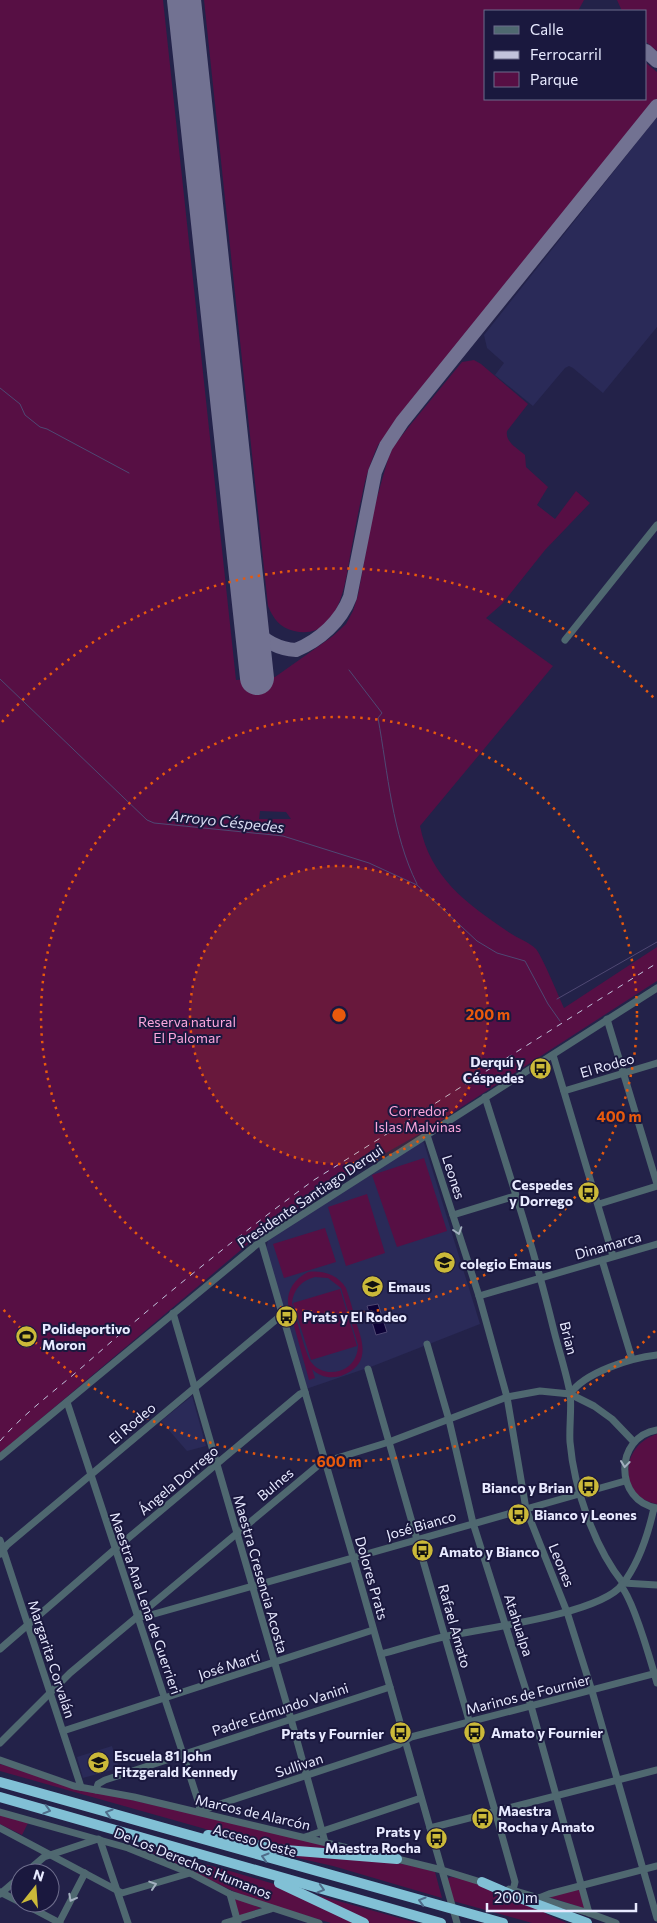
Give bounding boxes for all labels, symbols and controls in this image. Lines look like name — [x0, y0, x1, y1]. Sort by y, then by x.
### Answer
legend — [484, 10, 647, 100]
text: Calle — [530, 20, 564, 38]
text: Ferrocarril — [530, 45, 602, 63]
text: Parque — [530, 70, 578, 88]
water label: Arroyo Céspedes — [168, 806, 285, 836]
text: 200 m — [466, 1005, 510, 1023]
centre of rings — [330, 1006, 348, 1024]
park label: Reserva natural El Palomar — [138, 1013, 236, 1046]
street label: El Rodeo — [578, 1049, 636, 1081]
place label: Derqui y Céspedes — [463, 1053, 524, 1086]
bus stop icon: Derqui y Céspedes — [528, 1057, 552, 1081]
park label: Corredor Islas Malvinas — [375, 1102, 461, 1135]
text: 400 m — [596, 1107, 642, 1125]
street label: Presidente Santiago Derqui — [234, 1141, 386, 1251]
street label: Leones — [439, 1153, 469, 1201]
place label: Cespedes y Dorrego — [509, 1176, 573, 1209]
bus stop icon: Cespedes y Dorrego — [577, 1180, 601, 1204]
one-way arrow — [452, 1226, 462, 1235]
street label: Dinamarca — [573, 1227, 643, 1263]
school or university icon: colegio Emaus — [432, 1251, 456, 1275]
place label: colegio Emaus — [460, 1255, 552, 1272]
school or university icon: Emaus — [360, 1274, 384, 1298]
place label: Emaus — [388, 1278, 431, 1295]
bus stop icon: Prats y El Rodeo — [275, 1304, 299, 1328]
place label: Prats y El Rodeo — [303, 1308, 407, 1325]
place label: Polideportivo Moron — [42, 1320, 130, 1353]
street label: Brian — [557, 1320, 581, 1356]
sports icon: Polideportivo Moron — [14, 1324, 38, 1348]
street label: El Rodeo — [105, 1399, 159, 1447]
street label: Ángela Dorrego — [135, 1442, 221, 1518]
text: 600 m — [316, 1452, 362, 1470]
one-way arrow — [620, 1461, 631, 1469]
street label: Bulnes — [253, 1464, 297, 1504]
bus stop icon: Bianco y Brian — [577, 1475, 601, 1499]
place label: Bianco y Brian — [482, 1479, 573, 1496]
street label: Maestra Cresencia Acosta — [230, 1493, 292, 1655]
bus stop icon: Bianco y Leones — [506, 1502, 530, 1526]
place label: Bianco y Leones — [534, 1506, 637, 1523]
street label: José Bianco — [384, 1507, 458, 1543]
street label: Maestra Ana Lena de Guerrieri — [107, 1510, 185, 1696]
street label: Dolores Prats — [352, 1534, 392, 1622]
bus stop icon: Amato y Bianco — [411, 1539, 435, 1563]
street label: Leones — [546, 1541, 578, 1589]
place label: Amato y Bianco — [439, 1543, 540, 1560]
street label: Rafael Amato — [435, 1582, 475, 1670]
street label: Atahualpa — [501, 1592, 537, 1658]
street label: Margarita Corvalán — [25, 1598, 79, 1720]
street label: José Martí — [196, 1647, 263, 1683]
street label: Marinos de Fournier — [464, 1670, 592, 1718]
street label: Padre Edmundo Vanini — [210, 1679, 350, 1739]
bus stop icon: Amato y Fournier — [463, 1720, 487, 1744]
bus stop icon: Prats y Fournier — [388, 1721, 412, 1745]
place label: Amato y Fournier — [491, 1724, 603, 1741]
place label: Prats y Fournier — [281, 1725, 384, 1742]
place label: Escuela 81 John Fitzgerald Kennedy — [114, 1747, 238, 1780]
street label: Sullivan — [273, 1749, 325, 1781]
school or university icon: Escuela 81 John Fitzgerald Kennedy — [86, 1751, 110, 1775]
street label: Marcos de Alarcón — [194, 1791, 312, 1833]
place label: Maestra Rocha y Amato — [498, 1802, 595, 1835]
one-way arrow — [42, 1805, 50, 1815]
bus stop icon: Maestra Rocha y Amato — [470, 1806, 494, 1830]
one-way arrow — [105, 1809, 113, 1819]
street label: Acceso Oeste — [211, 1820, 299, 1860]
place label: Prats y Maestra Rocha — [325, 1823, 421, 1856]
street label: De Los Derechos Humanos — [112, 1824, 274, 1902]
bus stop icon: Prats y Maestra Rocha — [425, 1827, 449, 1851]
one-way arrow — [261, 1852, 270, 1863]
north arrow — [10, 1863, 60, 1913]
text: N — [31, 1865, 46, 1885]
one-way arrow — [149, 1880, 157, 1890]
scale bar — [487, 1880, 636, 1912]
one-way arrow — [316, 1883, 324, 1893]
text: 200 m — [494, 1888, 538, 1906]
one-way arrow — [68, 1893, 78, 1902]
one-way arrow — [418, 1896, 426, 1906]

